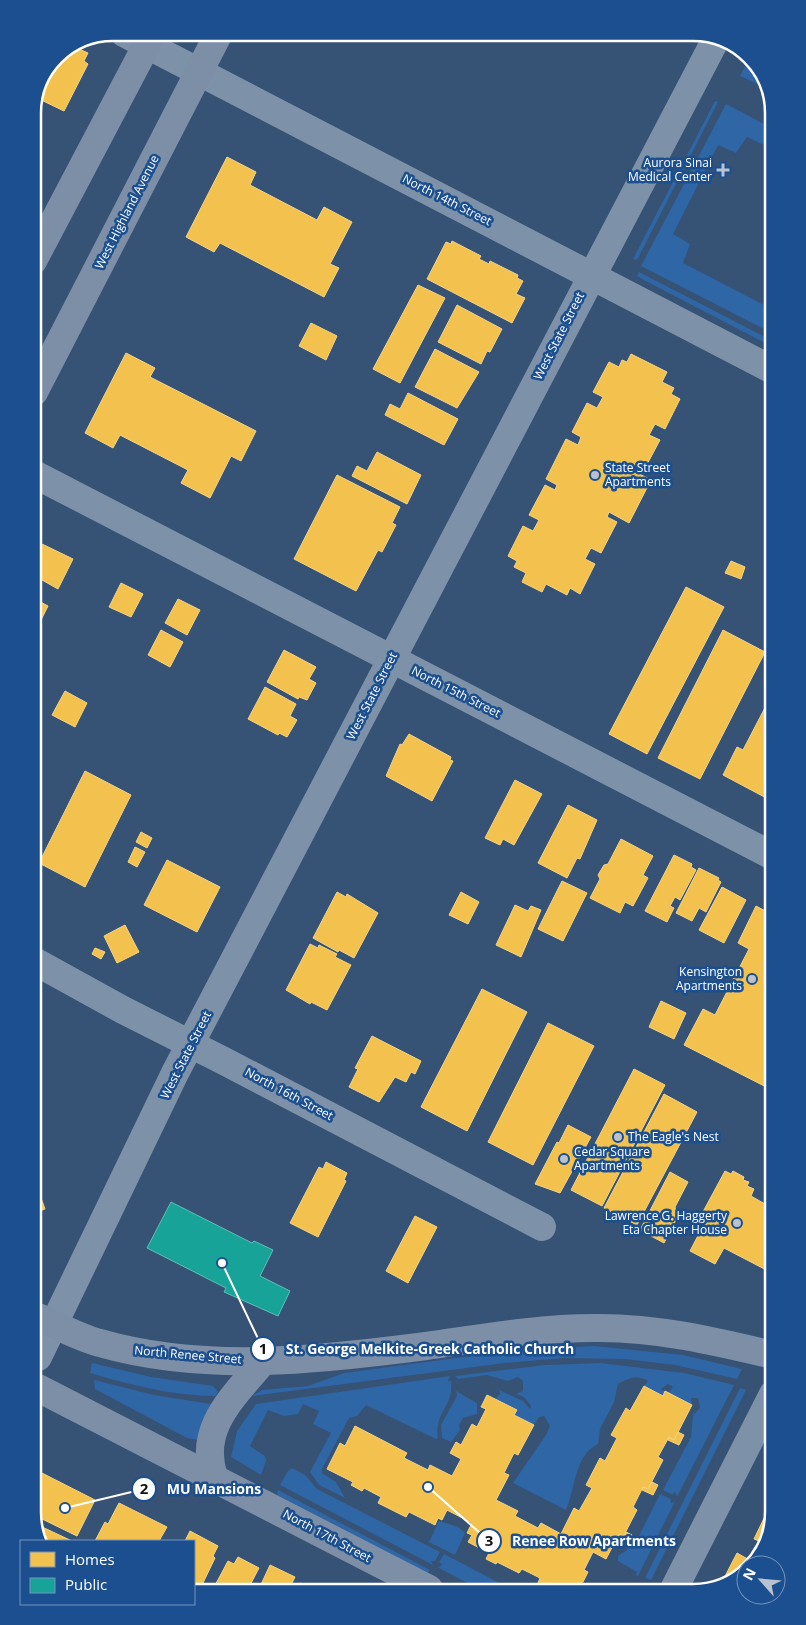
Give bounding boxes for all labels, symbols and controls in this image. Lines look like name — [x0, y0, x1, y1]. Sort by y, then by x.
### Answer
street label: West Highland Avenue — [90, 152, 163, 272]
place label: Aurora Sinai Medical Center — [628, 154, 712, 185]
marker: Aurora Sinai Medical Center — [716, 163, 730, 177]
street label: North 14th Street — [400, 170, 495, 229]
street label: West State Street — [529, 289, 588, 382]
place label: State Street Apartments — [605, 459, 671, 490]
marker: State Street Apartments — [589, 469, 601, 481]
street label: West State Street — [342, 649, 401, 742]
street label: North 15th Street — [409, 662, 504, 721]
place label: Kensington Apartments — [676, 963, 742, 994]
marker: Kensington Apartments — [746, 973, 758, 985]
street label: West State Street — [156, 1008, 215, 1101]
street label: North 16th Street — [242, 1063, 336, 1124]
place label: The Eagle's Nest — [628, 1128, 719, 1145]
marker: The Eagle's Nest — [612, 1131, 624, 1143]
place label: Cedar Square Apartments — [574, 1143, 650, 1174]
marker: Cedar Square Apartments — [558, 1153, 570, 1165]
place label: Lawrence G. Haggerty Eta Chapter House — [605, 1207, 728, 1238]
marker: Lawrence G. Haggerty Eta Chapter House — [731, 1217, 743, 1229]
callout: St. George Melkite-Greek Catholic Church — [250, 1335, 584, 1364]
text: 1 — [259, 1338, 267, 1358]
text: St. George Melkite-Greek Catholic Church — [286, 1339, 574, 1358]
street label: North Renee Street — [134, 1341, 242, 1368]
callout: MU Mansions — [132, 1474, 271, 1503]
text: 2 — [140, 1478, 149, 1498]
text: MU Mansions — [167, 1479, 261, 1498]
street label: North 17th Street — [280, 1505, 374, 1566]
callout: Renee Row Apartments — [477, 1527, 686, 1556]
text: 3 — [485, 1530, 493, 1550]
text: Renee Row Apartments — [512, 1531, 676, 1550]
legend — [20, 1540, 195, 1605]
text: Homes — [65, 1549, 115, 1569]
north arrow — [736, 1555, 786, 1605]
text: N — [738, 1564, 760, 1583]
text: Public — [65, 1574, 107, 1594]

